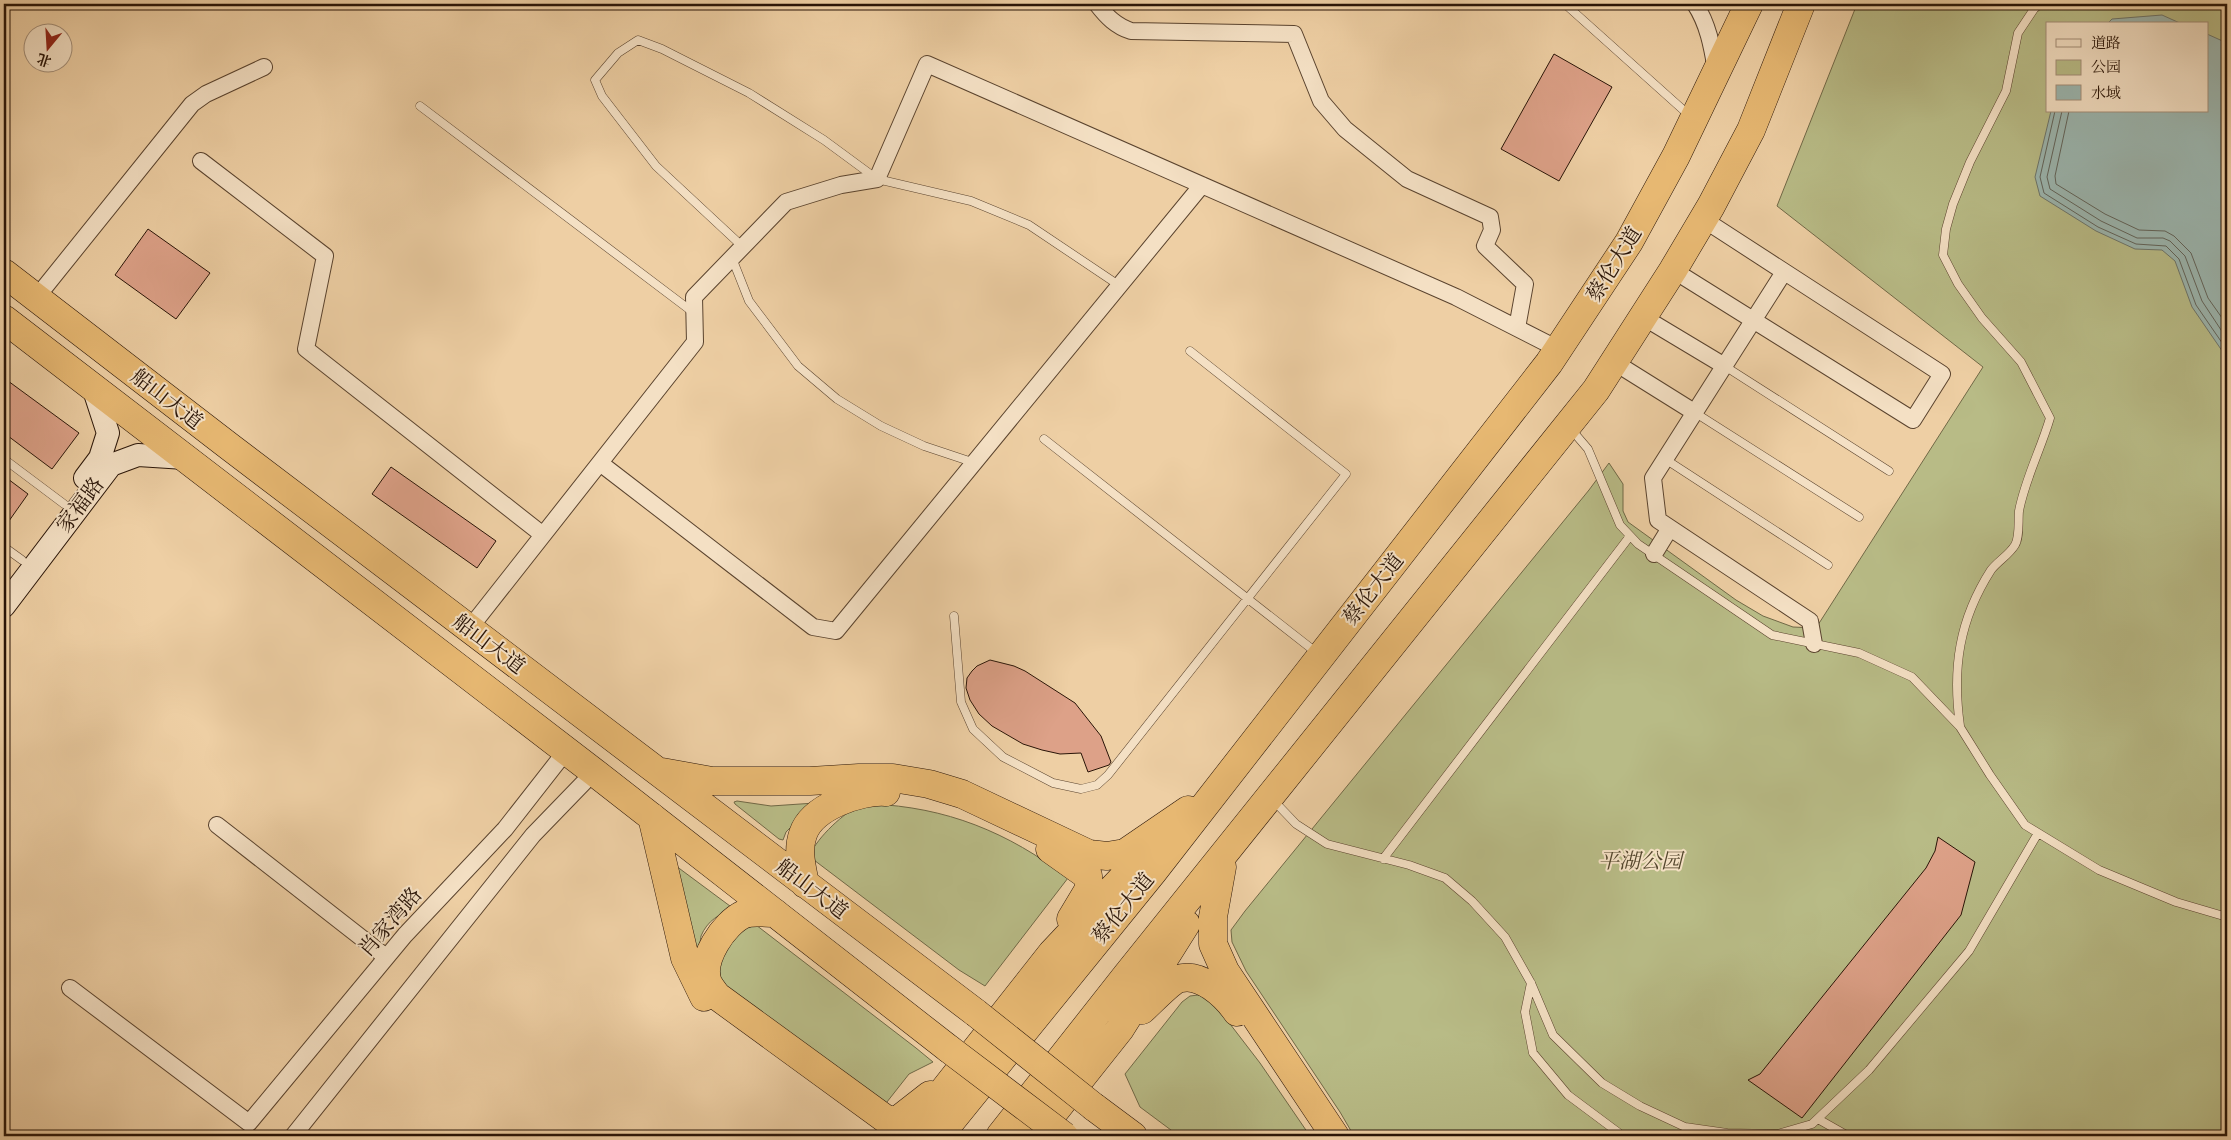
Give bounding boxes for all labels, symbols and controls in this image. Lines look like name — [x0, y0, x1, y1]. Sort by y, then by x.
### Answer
north arrow — [22, 22, 72, 72]
legend — [2046, 22, 2208, 112]
text: 道路 — [2091, 33, 2121, 53]
text: 北 — [35, 49, 54, 71]
text: 公园 — [2091, 57, 2121, 77]
text: 水域 — [2091, 83, 2121, 103]
street label: 蔡伦大道 — [1580, 221, 1649, 308]
street label: 船山大道 — [125, 362, 209, 437]
street label: 家福路 — [50, 471, 111, 539]
street label: 蔡伦大道 — [1336, 547, 1411, 631]
street label: 船山大道 — [446, 608, 531, 681]
park label: 平湖公园 — [1598, 847, 1685, 876]
street label: 船山大道 — [769, 853, 854, 926]
street label: 蔡伦大道 — [1086, 867, 1161, 950]
street label: 肖家湾路 — [352, 881, 429, 964]

